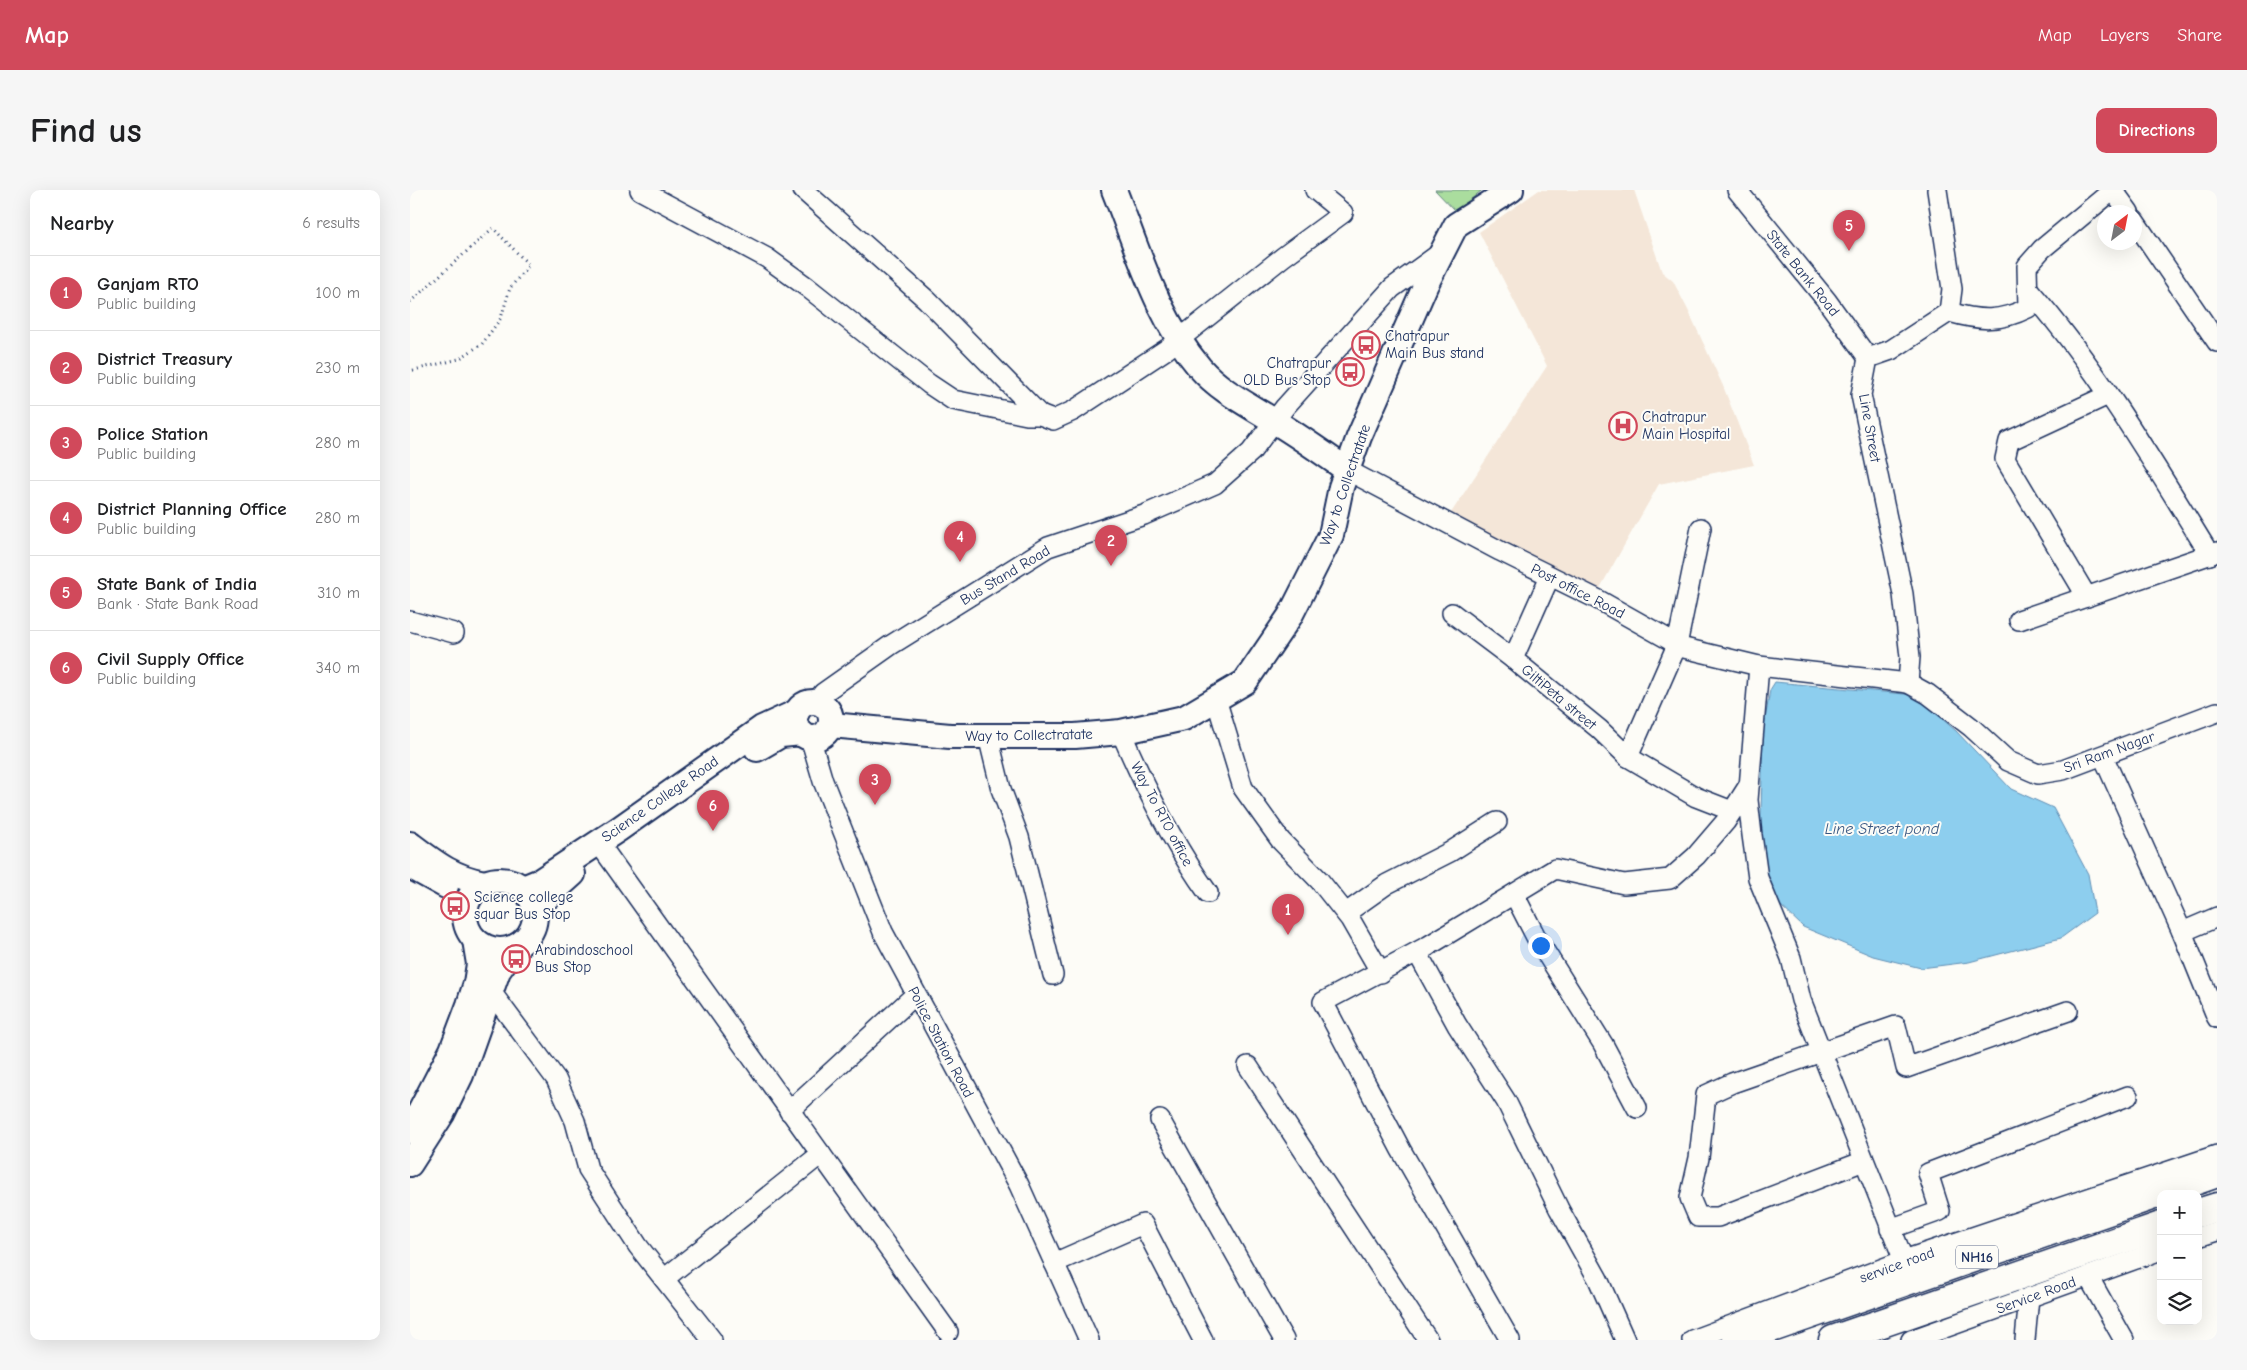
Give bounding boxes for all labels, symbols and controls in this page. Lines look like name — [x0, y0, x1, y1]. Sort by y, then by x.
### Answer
text: Map — [25, 21, 69, 49]
text: Map — [2038, 25, 2072, 46]
text: Layers — [2100, 25, 2149, 46]
text: Share — [2177, 25, 2222, 46]
button: Directions — [2096, 108, 2217, 153]
text: Find us — [30, 110, 142, 151]
north arrow — [2097, 205, 2142, 250]
pin: 5 — [1833, 210, 1865, 251]
text: Nearby — [50, 211, 114, 235]
text: 6 results — [302, 214, 360, 232]
street label: State Bank Road — [1763, 226, 1843, 320]
text: Ganjam RTO — [97, 273, 199, 295]
text: 1 — [63, 284, 69, 302]
text: 100 m — [316, 284, 360, 302]
text: Public building — [97, 295, 196, 313]
place label: Chatrapur Main Bus stand — [1385, 327, 1484, 362]
bus stop icon: Chatrapur Main Bus stand — [1351, 330, 1381, 360]
text: District Treasury — [97, 348, 232, 370]
place label: Chatrapur OLD Bus Stop — [1243, 354, 1331, 389]
bus stop icon: Chatrapur OLD Bus Stop — [1335, 357, 1365, 387]
text: 2 — [62, 359, 70, 377]
text: 230 m — [315, 359, 360, 377]
text: Public building — [97, 370, 196, 388]
street label: Line Street — [1855, 392, 1885, 464]
place label: Chatrapur Main Hospital — [1642, 408, 1730, 443]
hospital icon: Chatrapur Main Hospital — [1608, 411, 1638, 441]
street label: Way to Collectratate — [1316, 421, 1374, 548]
text: Police Station — [97, 423, 208, 445]
text: 3 — [62, 434, 70, 452]
text: 280 m — [315, 434, 360, 452]
text: Public building — [97, 445, 196, 463]
text: District Planning Office — [97, 498, 287, 520]
text: 4 — [62, 509, 70, 527]
text: 280 m — [315, 509, 360, 527]
text: Public building — [97, 520, 196, 538]
pin: 4 — [944, 521, 976, 562]
pin: 2 — [1095, 525, 1127, 566]
street label: Bus Stand Road — [957, 541, 1053, 609]
street label: Post office Road — [1528, 560, 1628, 622]
text: State Bank of India — [97, 573, 257, 595]
text: 5 — [62, 584, 70, 602]
text: 310 m — [317, 584, 360, 602]
text: Bank · State Bank Road — [97, 595, 259, 613]
text: Civil Supply Office — [97, 648, 244, 670]
text: 6 — [62, 659, 70, 677]
text: 340 m — [316, 659, 360, 677]
street label: GiltiPeta street — [1518, 660, 1601, 734]
text: Public building — [97, 670, 196, 688]
street label: Way to Collectratate — [965, 725, 1093, 745]
street label: Sri Ram Nagar — [2061, 727, 2157, 777]
street label: Science College Road — [598, 752, 722, 846]
street label: Way To RTO office — [1127, 759, 1197, 870]
pin: 3 — [859, 764, 891, 805]
pin: 6 — [697, 790, 729, 831]
water label: Line Street pond — [1825, 820, 1940, 838]
place label: Science college squar Bus Stop — [474, 888, 574, 923]
bus stop icon: Science college squar Bus Stop — [440, 891, 470, 921]
pin: 1 — [1272, 894, 1304, 935]
your location — [1528, 933, 1554, 959]
place label: Arabindoschool Bus Stop — [535, 941, 633, 976]
bus stop icon: Arabindoschool Bus Stop — [501, 944, 531, 974]
street label: Police Station Road — [904, 983, 978, 1101]
map controls — [2157, 1190, 2202, 1325]
button: + — [2157, 1190, 2202, 1235]
button: − — [2157, 1235, 2202, 1280]
street label: service road — [1857, 1243, 1937, 1287]
road number: NH16 — [1956, 1246, 1998, 1268]
street label: Service Road — [1994, 1272, 2078, 1318]
button: layers — [2157, 1280, 2202, 1325]

